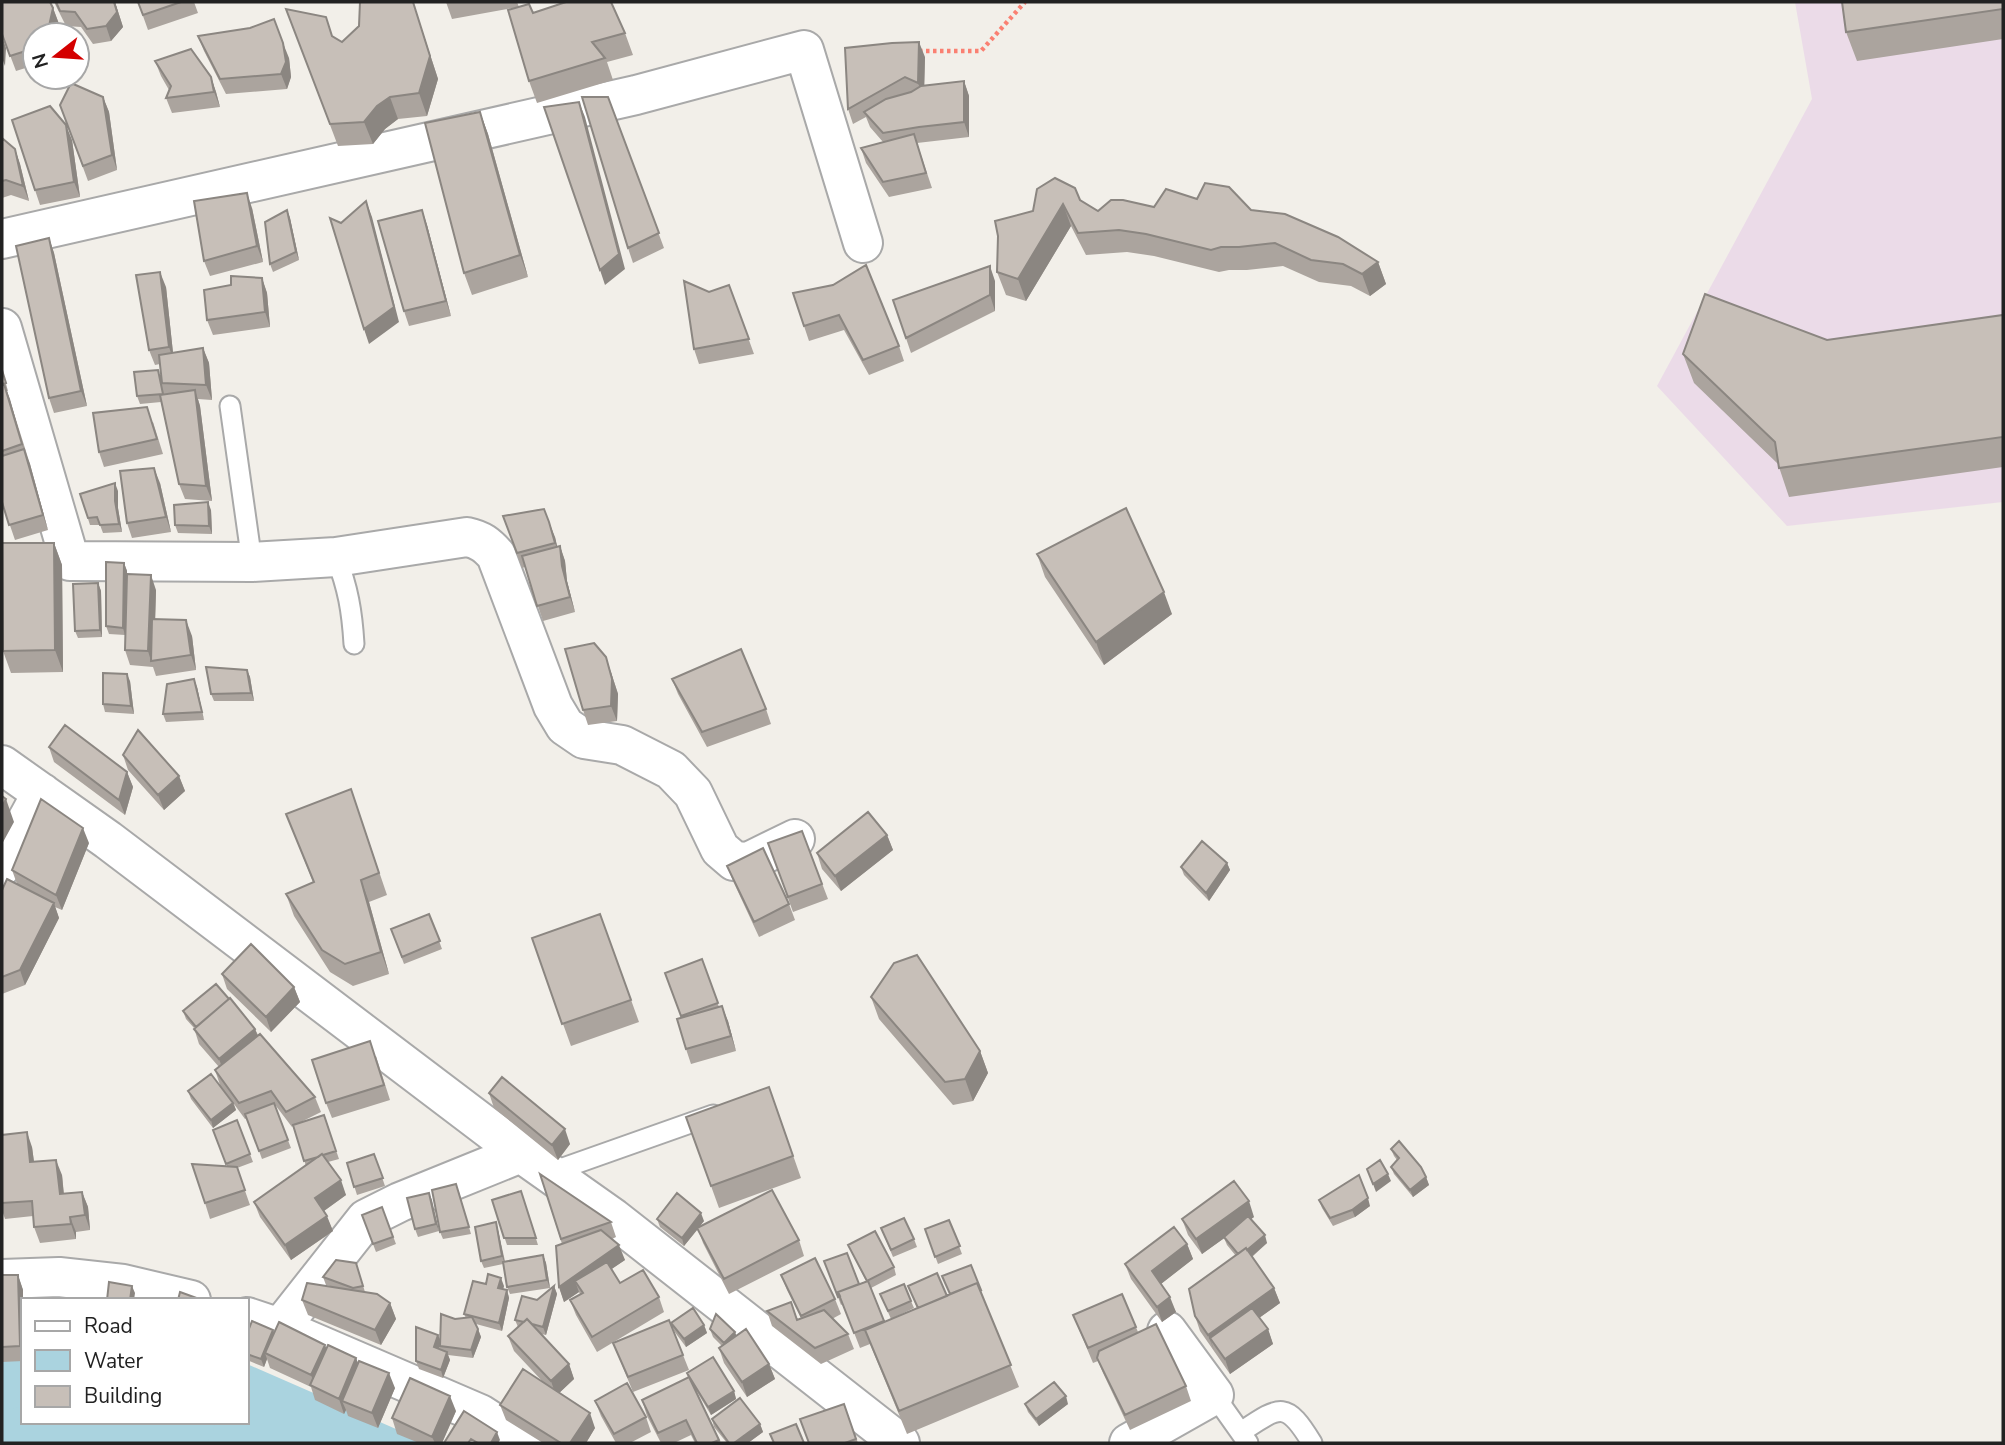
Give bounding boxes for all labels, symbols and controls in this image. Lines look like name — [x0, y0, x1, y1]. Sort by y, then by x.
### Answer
north arrow — [21, 21, 91, 91]
text: N — [26, 50, 55, 71]
legend — [21, 1298, 248, 1424]
text: Road — [84, 1312, 133, 1340]
text: Water — [84, 1347, 143, 1375]
text: Building — [84, 1382, 162, 1410]

